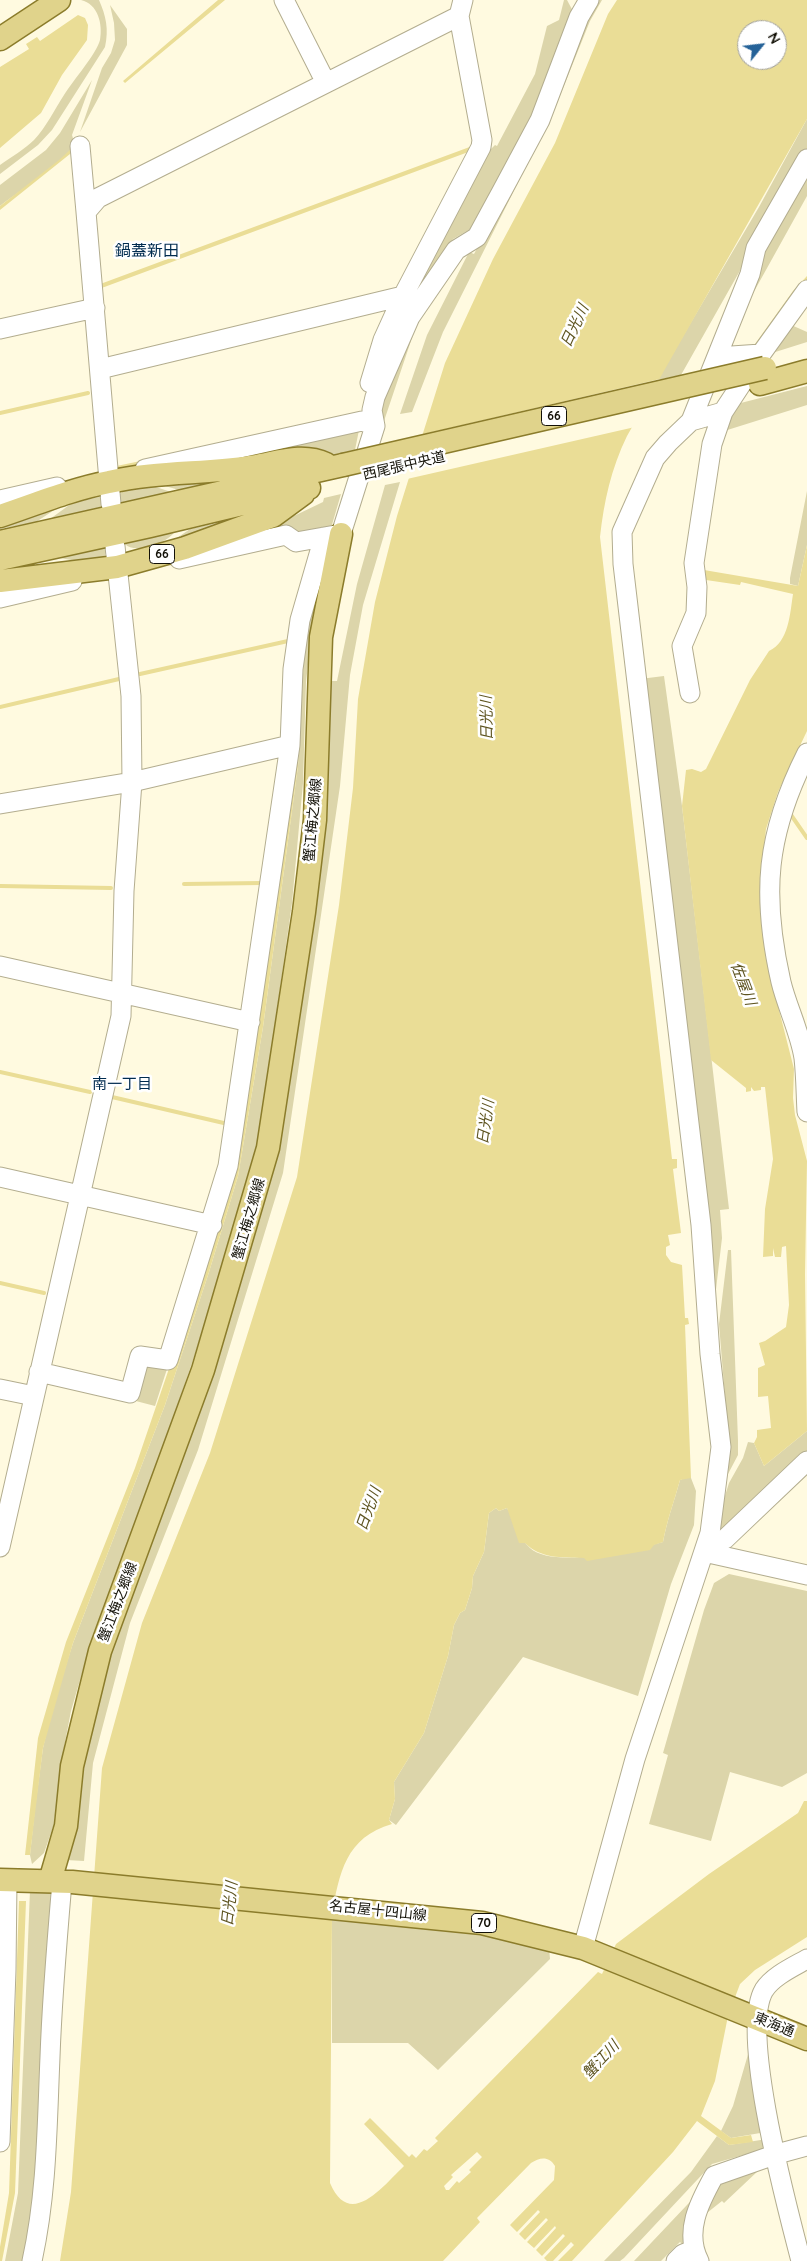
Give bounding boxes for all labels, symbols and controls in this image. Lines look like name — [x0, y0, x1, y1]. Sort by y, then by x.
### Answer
north arrow — [737, 20, 787, 70]
text: N — [764, 29, 785, 47]
district label: 鍋蓋新田 — [115, 241, 179, 261]
water label: 日光川 — [557, 302, 593, 350]
road number: 66 — [542, 406, 566, 426]
street label: 西尾張中央道 — [361, 448, 447, 484]
road number: 66 — [150, 544, 174, 564]
water label: 日光川 — [478, 695, 496, 741]
street label: 蟹江梅之郷線 — [301, 777, 325, 863]
water label: 佐屋川 — [727, 960, 759, 1008]
district label: 南一丁目 — [92, 1075, 152, 1093]
water label: 日光川 — [474, 1098, 498, 1146]
street label: 蟹江梅之郷線 — [229, 1176, 269, 1262]
water label: 日光川 — [353, 1485, 385, 1533]
street label: 蟹江梅之郷線 — [95, 1560, 141, 1644]
water label: 日光川 — [219, 1881, 241, 1927]
street label: 名古屋十四山線 — [328, 1898, 428, 1924]
road number: 70 — [472, 1914, 496, 1932]
street label: 東海通 — [751, 2009, 797, 2041]
water label: 蟹江川 — [579, 2037, 623, 2083]

